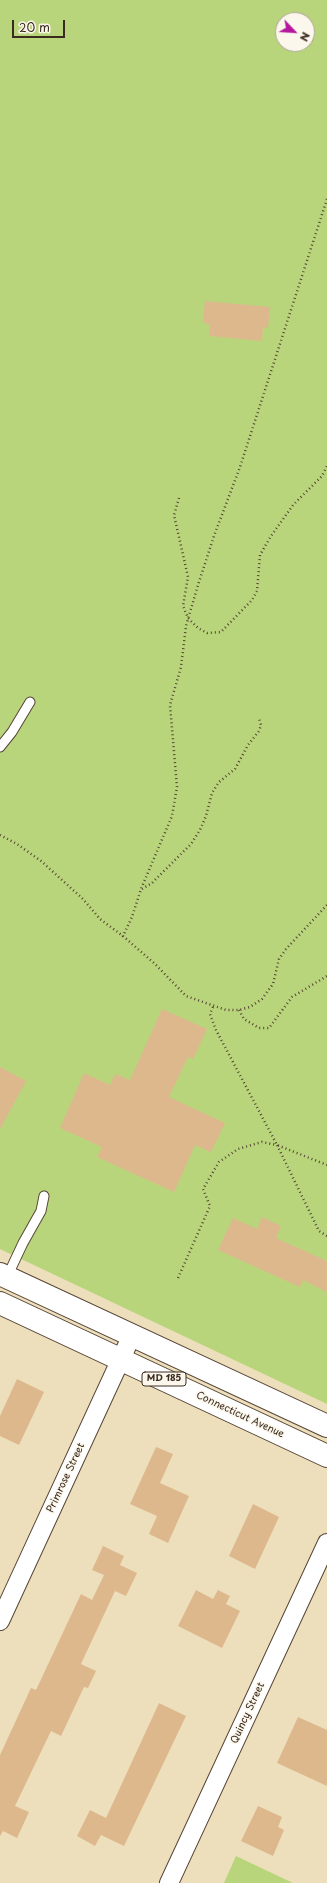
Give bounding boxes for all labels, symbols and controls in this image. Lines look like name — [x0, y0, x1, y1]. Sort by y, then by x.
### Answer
scale bar — [14, 12, 67, 38]
north arrow — [275, 12, 315, 52]
text: 20 m — [19, 18, 50, 36]
text: N — [296, 29, 315, 44]
road number: MD 185 — [142, 1372, 186, 1386]
street label: Connecticut Avenue — [194, 1389, 286, 1441]
street label: Primrose Street — [45, 1441, 87, 1515]
street label: Quincy Street — [229, 1680, 267, 1746]

